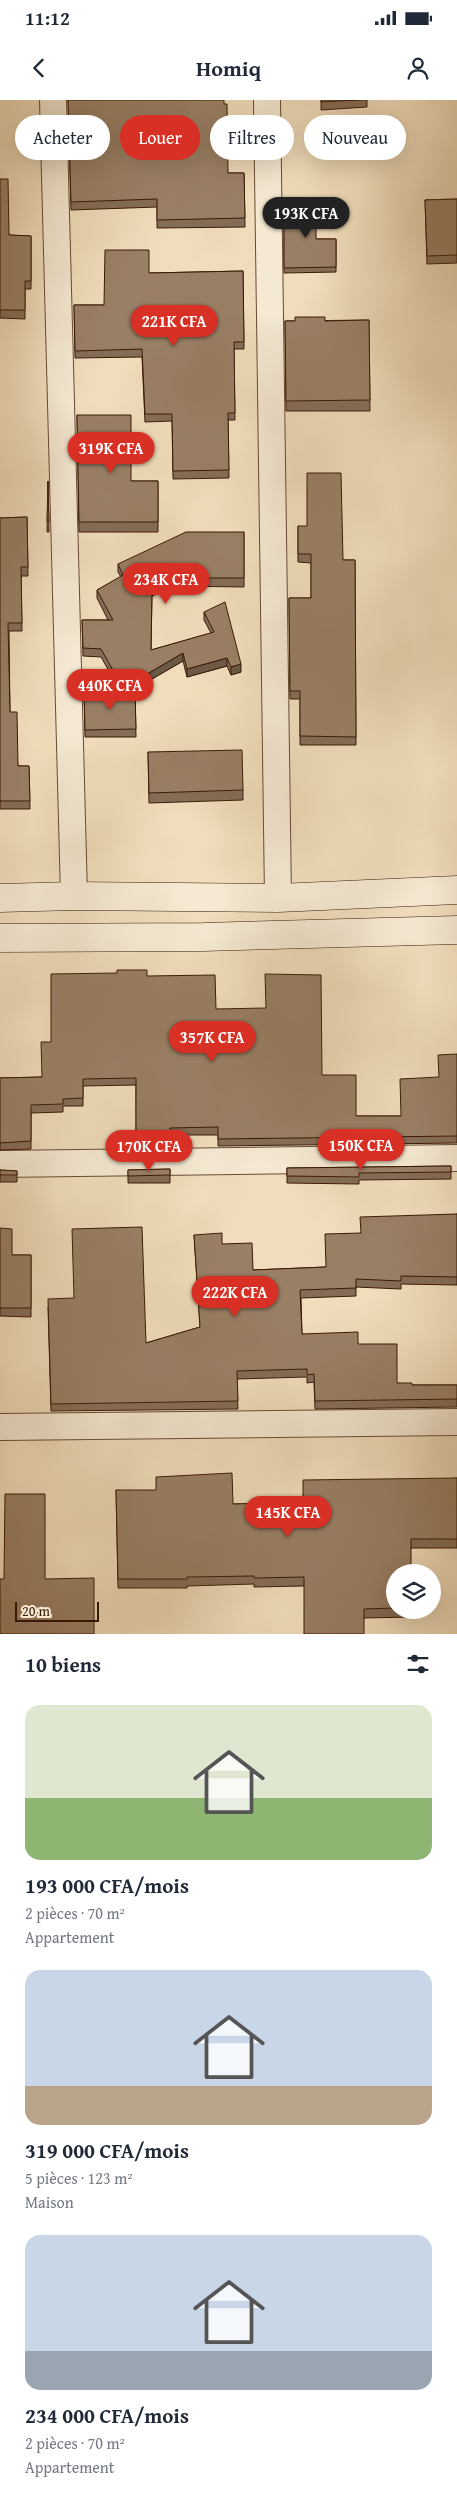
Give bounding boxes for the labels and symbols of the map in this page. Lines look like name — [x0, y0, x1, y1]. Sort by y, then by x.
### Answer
pin: 193K CFA — [254, 196, 358, 239]
pin: 221K CFA — [122, 304, 226, 347]
pin: 319K CFA — [59, 432, 163, 474]
pin: 234K CFA — [114, 562, 218, 605]
pin: 440K CFA — [58, 668, 162, 711]
pin: 357K CFA — [160, 1020, 264, 1063]
pin: 150K CFA — [309, 1128, 413, 1171]
pin: 170K CFA — [97, 1130, 201, 1172]
pin: 222K CFA — [183, 1276, 287, 1318]
pin: 145K CFA — [236, 1496, 340, 1538]
scale bar — [15, 1599, 99, 1622]

